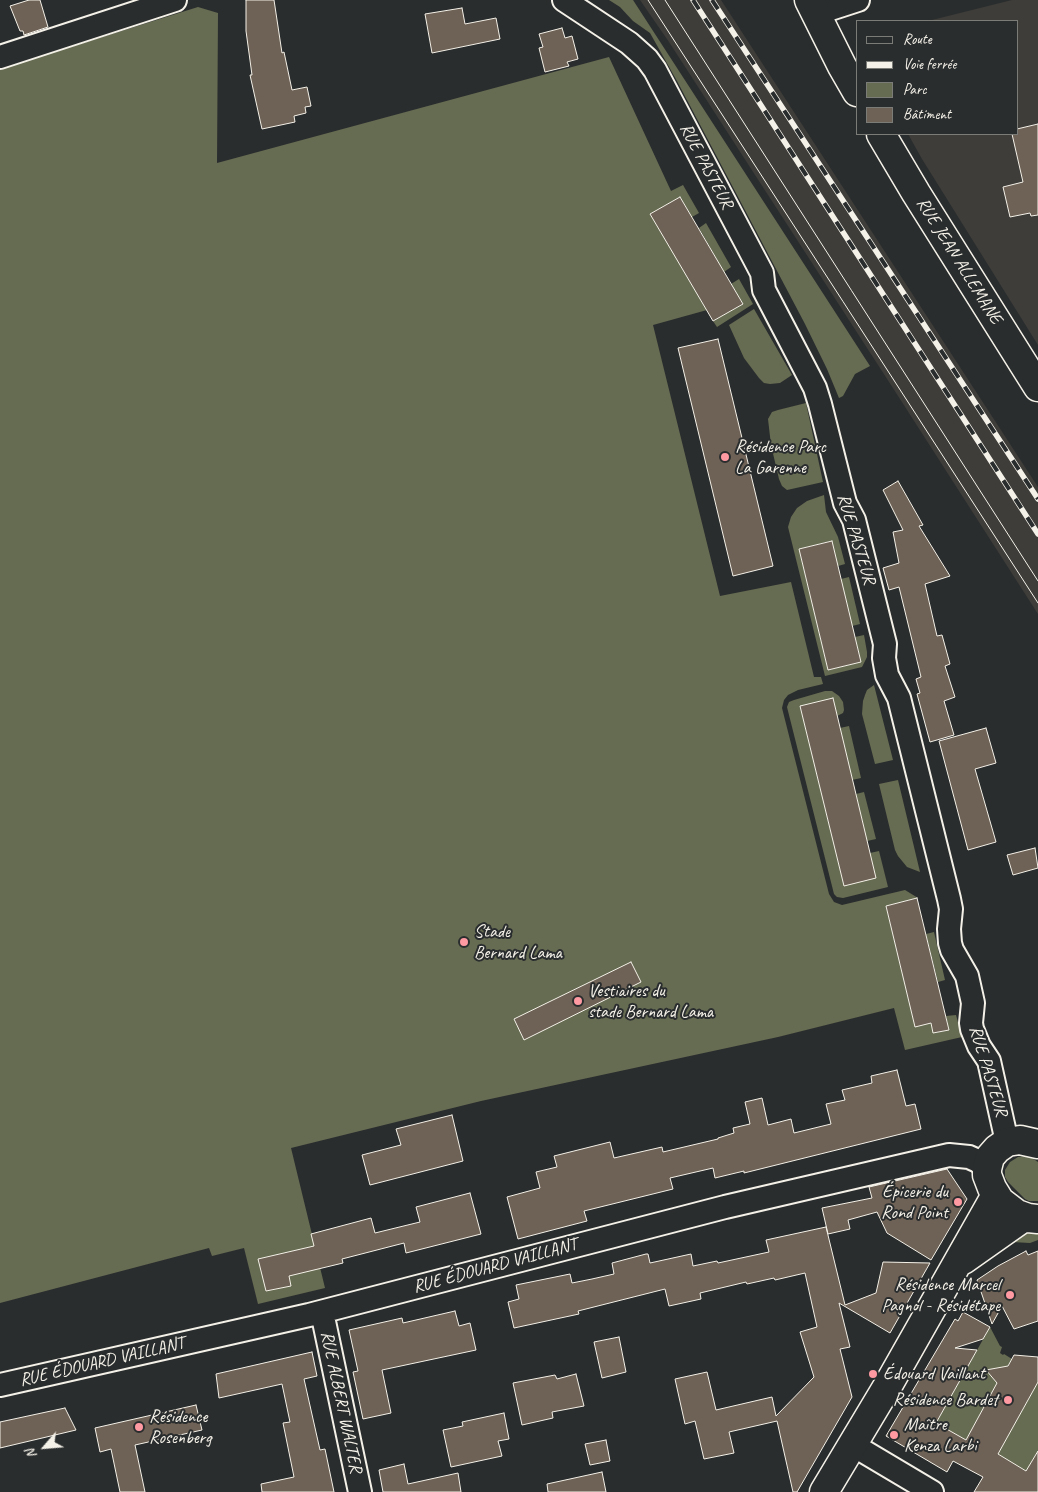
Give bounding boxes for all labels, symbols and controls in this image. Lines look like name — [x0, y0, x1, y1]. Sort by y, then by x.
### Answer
legend — [856, 20, 1018, 135]
text: Route — [903, 30, 932, 49]
text: Voie ferrée — [903, 55, 956, 74]
text: Parc — [903, 80, 927, 99]
text: Bâtiment — [903, 105, 951, 124]
street label: RUE PASTEUR — [675, 120, 737, 212]
street label: RUE JEAN ALLEMANE — [911, 194, 1007, 328]
place label: Résidence Parc La Garenne — [735, 436, 826, 478]
marker: Résidence Parc La Garenne — [719, 451, 731, 463]
street label: RUE PASTEUR — [832, 491, 880, 587]
place label: Stade Bernard Lama — [474, 921, 562, 964]
marker: Stade Bernard Lama — [458, 936, 470, 948]
place label: Vestiaires du stade Bernard Lama — [588, 980, 713, 1022]
marker: Vestiaires du stade Bernard Lama — [572, 995, 584, 1007]
street label: RUE PASTEUR — [964, 1023, 1012, 1119]
place label: Épicerie du Rond Point — [881, 1181, 948, 1224]
marker: Épicerie du Rond Point — [952, 1196, 964, 1208]
street label: RUE ÉDOUARD VAILLANT — [411, 1234, 579, 1298]
place label: Résidence Marcel Pagnol - Résidétape — [882, 1274, 1000, 1316]
marker: Résidence Marcel Pagnol - Résidétape — [1004, 1289, 1016, 1301]
street label: RUE ALBERT WALTER — [315, 1329, 367, 1475]
street label: RUE ÉDOUARD VAILLANT — [17, 1333, 187, 1391]
place label: Édouard Vaillant — [883, 1363, 985, 1385]
marker: Édouard Vaillant — [867, 1368, 879, 1380]
place label: Résidence Bardet — [893, 1389, 998, 1411]
marker: Résidence Bardet — [1002, 1394, 1014, 1406]
place label: Résidence Rosenberg — [149, 1406, 211, 1448]
place label: Maître Kenza Larbi — [904, 1414, 977, 1456]
marker: Résidence Rosenberg — [133, 1421, 145, 1433]
north arrow — [20, 1422, 70, 1472]
marker: Maître Kenza Larbi — [888, 1429, 900, 1441]
text: N — [22, 1446, 41, 1462]

